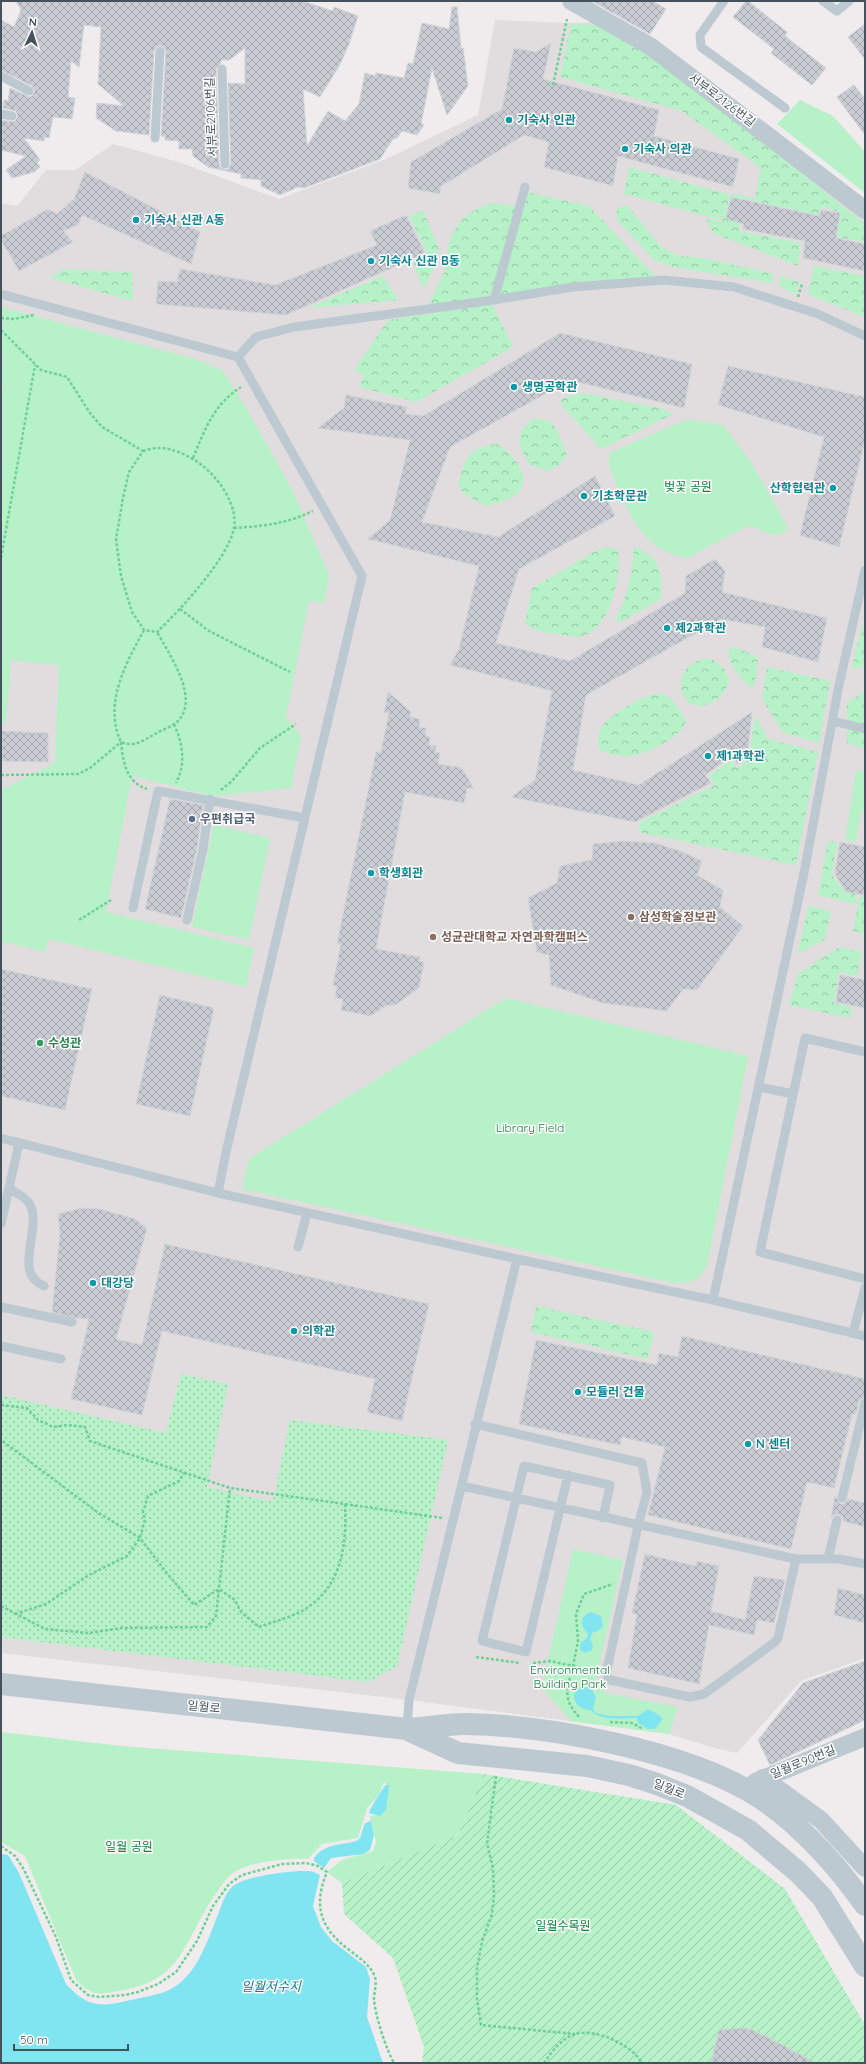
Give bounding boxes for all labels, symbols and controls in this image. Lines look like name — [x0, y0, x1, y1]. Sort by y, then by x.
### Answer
north arrow — [12, 12, 52, 52]
text: N — [28, 15, 37, 29]
street label: 서부로2126번길 — [686, 70, 759, 129]
street label: 서부로2106번길 — [202, 77, 219, 157]
place label: 기숙사 인관 — [517, 112, 576, 127]
marker: 기숙사 인관 — [504, 115, 514, 125]
place label: 기숙사 의관 — [633, 141, 692, 156]
marker: 기숙사 의관 — [620, 144, 630, 154]
place label: 기숙사 신관 A동 — [144, 212, 225, 227]
marker: 기숙사 신관 A동 — [131, 215, 141, 225]
place label: 기숙사 신관 B동 — [379, 253, 460, 268]
marker: 기숙사 신관 B동 — [366, 256, 376, 266]
place label: 생명공학관 — [522, 379, 577, 394]
marker: 생명공학관 — [509, 382, 519, 392]
park label: 벚꽃 공원 — [664, 479, 712, 494]
place label: 산학협력관 — [770, 480, 825, 495]
marker: 산학협력관 — [828, 483, 838, 493]
place label: 기초학문관 — [592, 488, 647, 503]
marker: 기초학문관 — [579, 491, 589, 501]
place label: 제2과학관 — [675, 620, 726, 635]
marker: 제2과학관 — [662, 623, 672, 633]
place label: 제1과학관 — [716, 748, 765, 763]
marker: 제1과학관 — [703, 751, 713, 761]
place label: 우편취급국 — [200, 811, 255, 826]
marker: 우편취급국 — [187, 814, 197, 824]
place label: 학생회관 — [379, 865, 423, 880]
marker: 학생회관 — [366, 868, 376, 878]
place label: 삼성학술정보관 — [639, 909, 716, 924]
marker: 삼성학술정보관 — [626, 912, 636, 922]
place label: 성균관대학교 자연과학캠퍼스 — [441, 929, 588, 944]
marker: 성균관대학교 자연과학캠퍼스 — [428, 932, 438, 942]
place label: 수성관 — [48, 1035, 81, 1050]
marker: 수성관 — [35, 1038, 45, 1048]
park label: Library Field — [496, 1120, 564, 1135]
place label: 대강당 — [101, 1275, 134, 1290]
marker: 대강당 — [88, 1278, 98, 1288]
place label: 의학관 — [302, 1323, 335, 1338]
marker: 의학관 — [289, 1326, 299, 1336]
place label: 모듈러 건물 — [586, 1384, 645, 1399]
marker: 모듈러 건물 — [573, 1387, 583, 1397]
place label: N 센터 — [756, 1436, 790, 1451]
marker: N 센터 — [743, 1439, 753, 1449]
park label: Environmental Building Park — [530, 1662, 610, 1691]
street label: 일월로 — [187, 1697, 221, 1716]
street label: 일월로90번길 — [768, 1742, 838, 1781]
street label: 일월로 — [651, 1775, 687, 1802]
park label: 일월 공원 — [105, 1839, 153, 1854]
park label: 일월수목원 — [535, 1918, 591, 1933]
water label: 일월저수지 — [241, 1978, 302, 1994]
scale bar — [14, 2026, 128, 2052]
text: 50 m — [20, 2032, 48, 2047]

